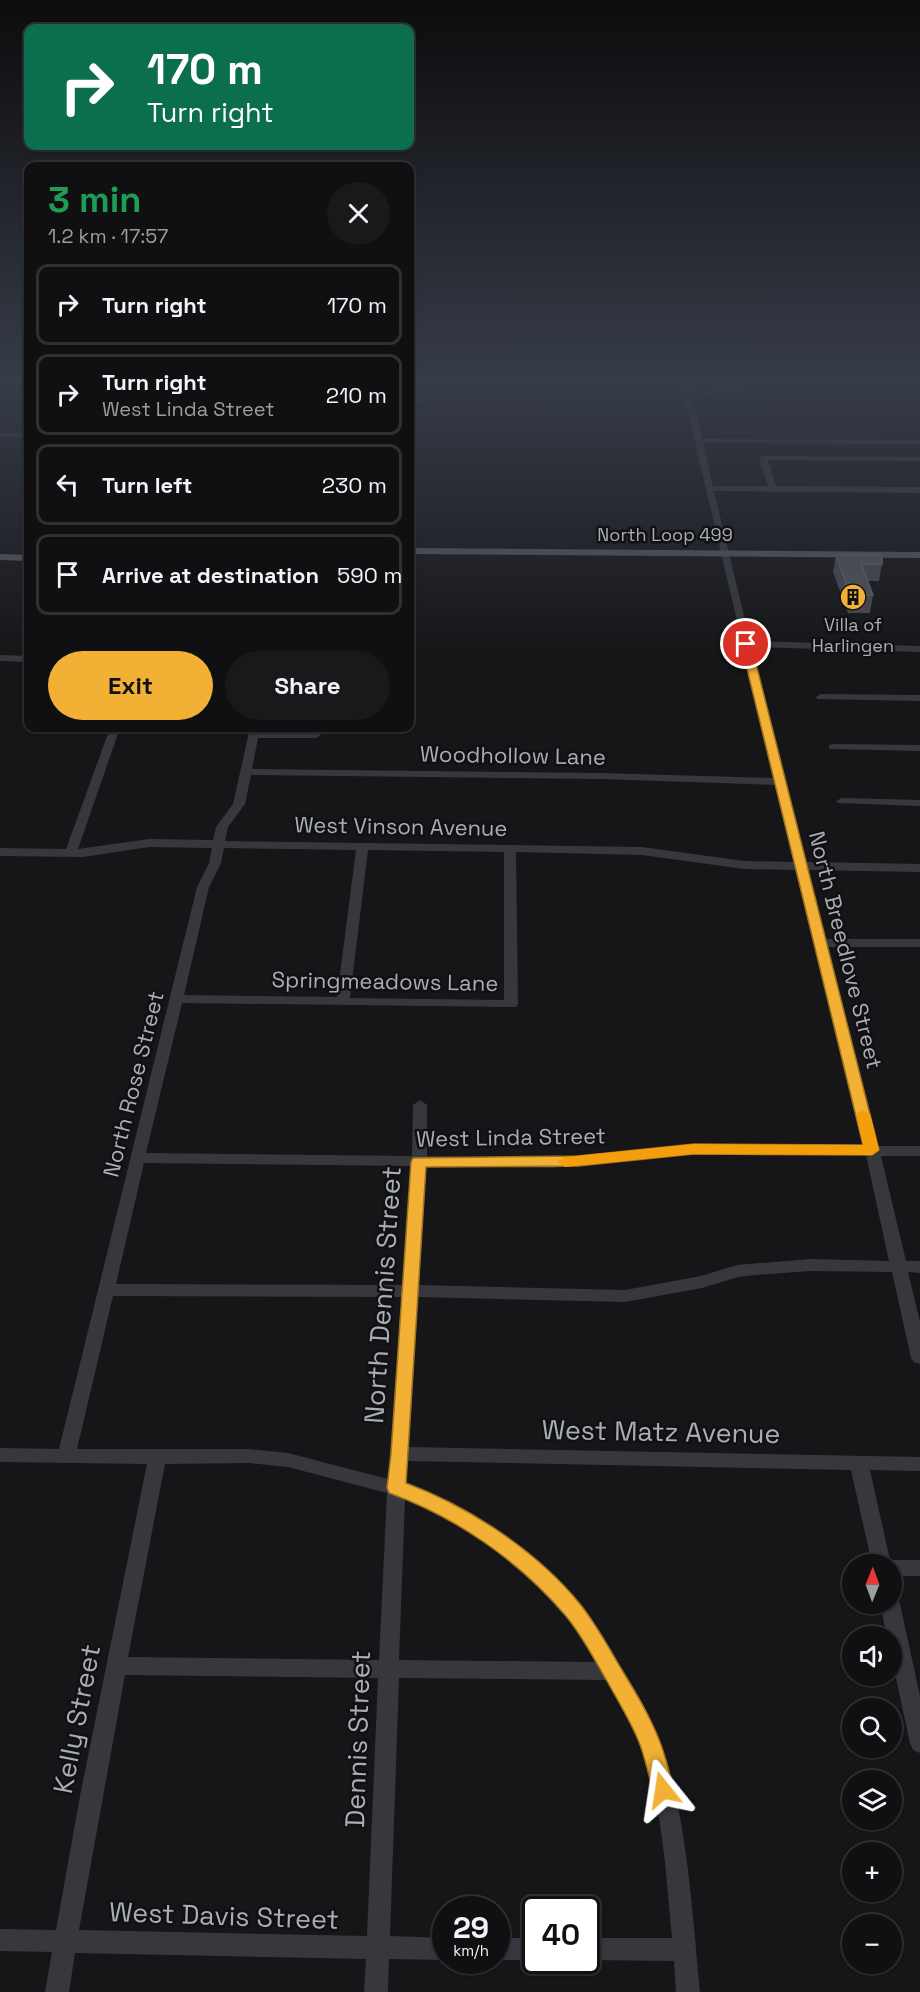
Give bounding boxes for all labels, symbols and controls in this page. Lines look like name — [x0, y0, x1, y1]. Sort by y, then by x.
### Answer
text: 170 m — [147, 43, 263, 96]
icon: right — [48, 48, 126, 126]
text: Turn right — [147, 95, 274, 130]
text: 3 min — [48, 177, 142, 223]
button: close — [327, 182, 390, 245]
text: 1.2 km · 17:57 — [48, 223, 168, 249]
icon: right — [51, 288, 84, 321]
text: Turn right — [102, 291, 207, 319]
text: 170 m — [327, 291, 387, 319]
text: Turn right — [102, 368, 207, 396]
icon: right — [51, 378, 84, 411]
text: 210 m — [326, 381, 387, 409]
text: West Linda Street — [102, 396, 274, 422]
icon: left — [51, 468, 84, 501]
text: Turn left — [102, 471, 192, 499]
text: 230 m — [322, 471, 387, 499]
street label: North Loop 499 — [597, 523, 733, 546]
icon: arrive — [51, 558, 84, 591]
text: Arrive at destination — [102, 561, 319, 589]
text: 590 m — [337, 561, 402, 589]
building icon: Villa of Harlingen — [838, 582, 868, 612]
place label: Villa of Harlingen — [812, 613, 894, 657]
pin — [720, 618, 771, 669]
icon: arrive — [729, 627, 762, 660]
button: Exit — [48, 651, 213, 720]
button: Share — [225, 651, 390, 720]
street label: Woodhollow Lane — [420, 739, 606, 771]
street label: West Vinson Avenue — [294, 810, 508, 842]
street label: North Breedlove Street — [803, 828, 889, 1072]
street label: Springmeadows Lane — [271, 965, 499, 997]
street label: North Rose Street — [96, 988, 170, 1180]
street label: West Linda Street — [416, 1121, 606, 1153]
street label: North Dennis Street — [356, 1165, 409, 1425]
street label: West Matz Avenue — [541, 1412, 781, 1451]
north arrow — [842, 1554, 902, 1614]
map controls — [842, 1554, 902, 1974]
button: sound — [842, 1626, 902, 1686]
street label: Kelly Street — [45, 1641, 108, 1796]
street label: Dennis Street — [337, 1650, 378, 1828]
button: search — [842, 1698, 902, 1758]
position arrow — [631, 1758, 695, 1822]
button: layers — [842, 1770, 902, 1830]
button: + — [842, 1842, 902, 1902]
street label: West Davis Street — [108, 1894, 340, 1937]
speed limit sign: 40 — [522, 1896, 600, 1974]
text: 29 — [453, 1908, 489, 1947]
button: − — [842, 1914, 902, 1974]
text: km/h — [453, 1941, 489, 1960]

